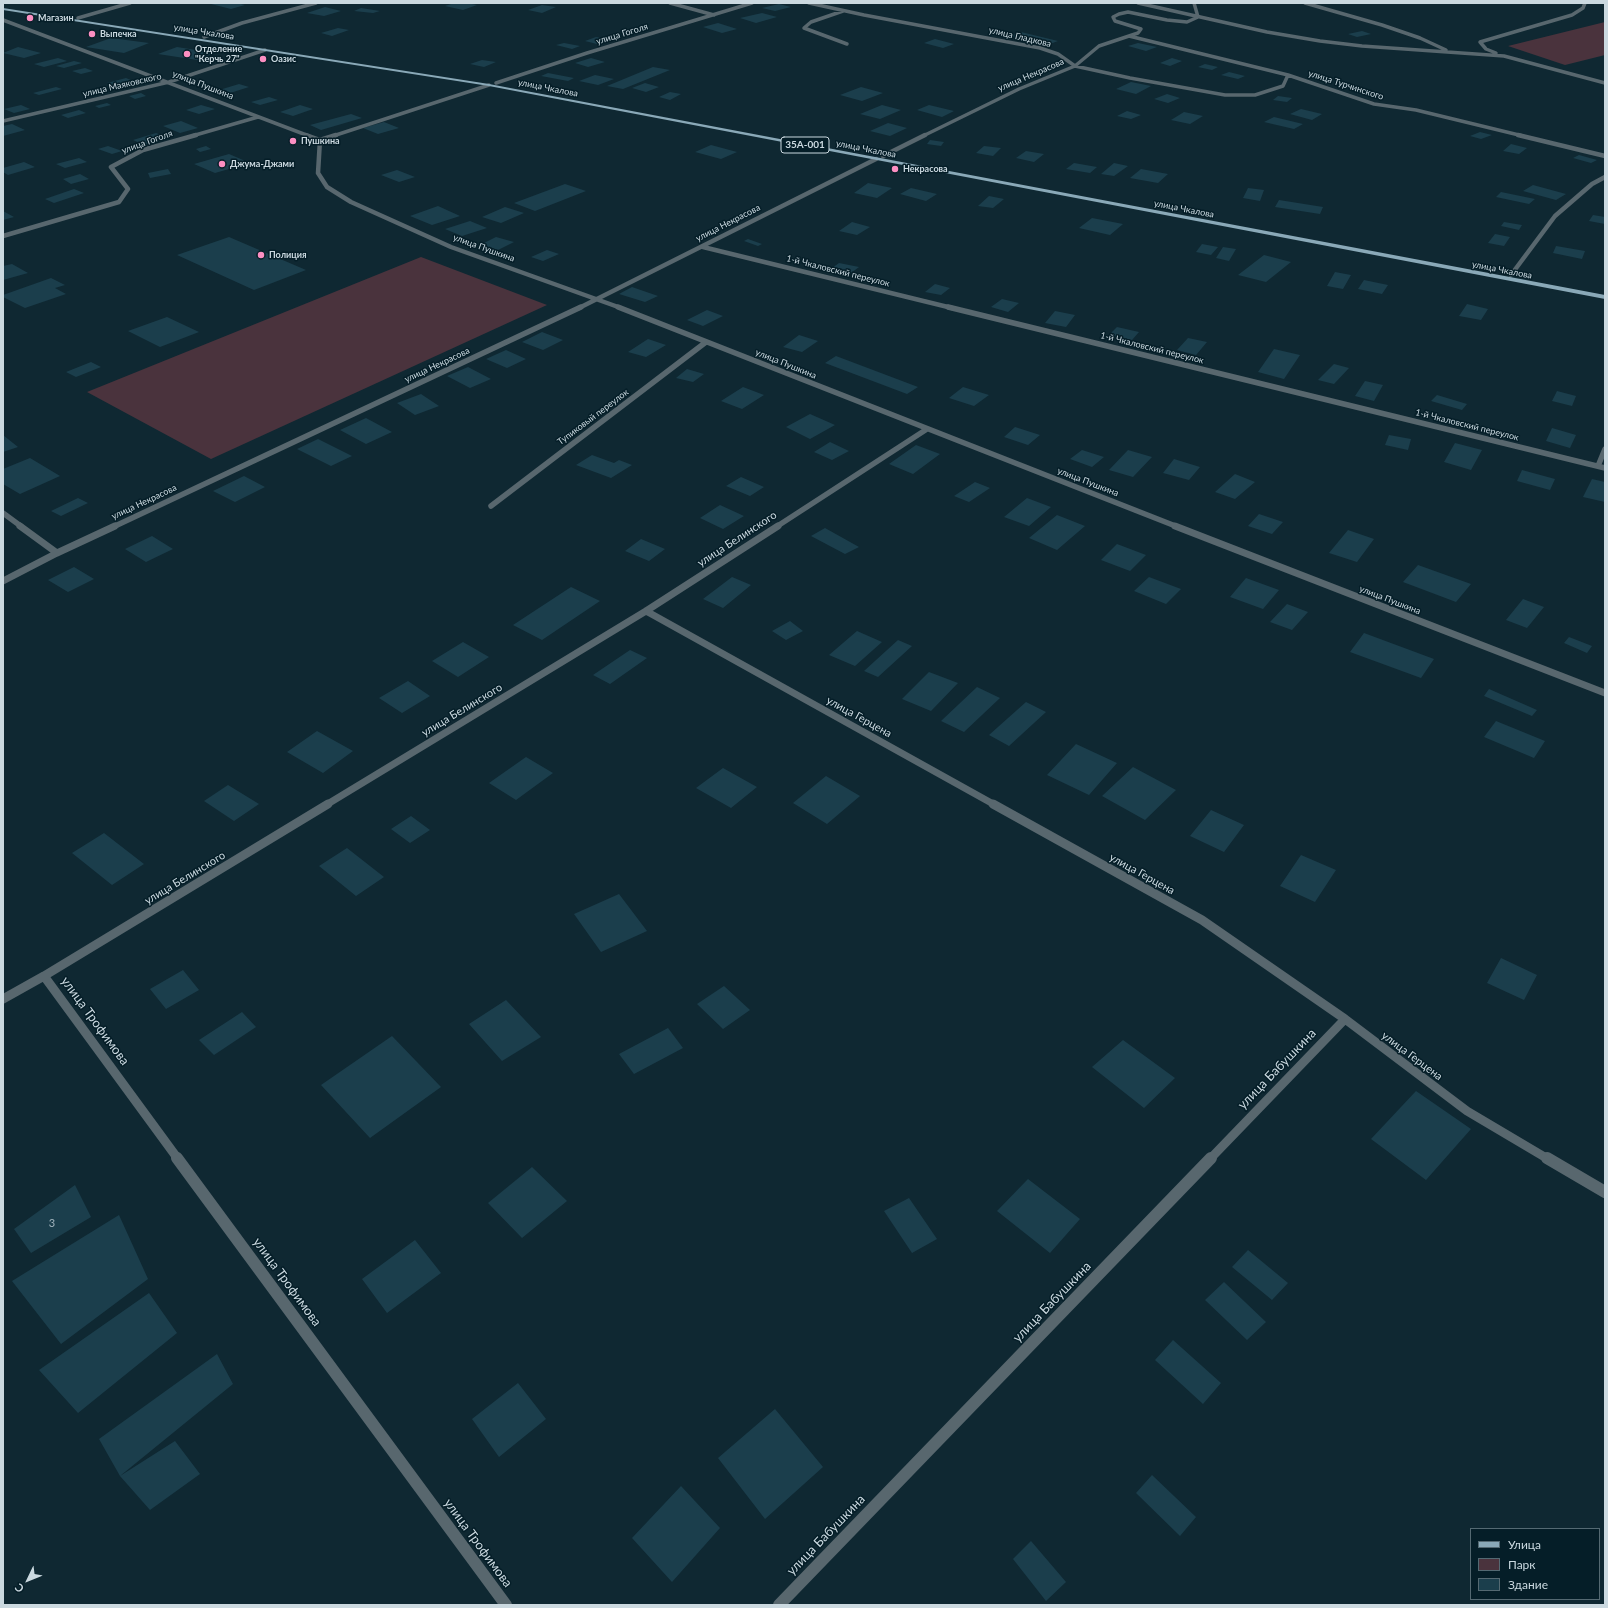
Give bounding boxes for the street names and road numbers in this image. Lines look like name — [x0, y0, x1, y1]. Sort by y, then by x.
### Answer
street label: улица Гоголя — [595, 21, 649, 47]
street label: улица Чкалова — [173, 22, 235, 42]
street label: улица Гладкова — [988, 25, 1052, 49]
street label: улица Некрасова — [996, 56, 1066, 94]
street label: улица Пушкина — [171, 68, 235, 102]
street label: улица Турчинского — [1307, 68, 1385, 102]
street label: улица Маяковского — [82, 71, 162, 99]
street label: улица Чкалова — [517, 77, 579, 99]
street label: улица Гоголя — [120, 128, 174, 156]
road number: 35А-001 — [781, 137, 829, 153]
street label: улица Чкалова — [835, 138, 897, 160]
street label: улица Чкалова — [1153, 198, 1215, 220]
street label: улица Некрасова — [694, 202, 762, 244]
street label: улица Пушкина — [452, 232, 516, 264]
street label: 1-й Чкаловский переулок — [785, 253, 891, 289]
street label: улица Чкалова — [1471, 259, 1533, 281]
street label: 1-й Чкаловский переулок — [1099, 330, 1205, 366]
street label: улица Некрасова — [403, 345, 471, 385]
street label: улица Пушкина — [754, 347, 818, 381]
street label: Тупиковый переулок — [555, 387, 631, 447]
street label: 1-й Чкаловский переулок — [1414, 407, 1520, 443]
street label: улица Пушкина — [1056, 465, 1120, 499]
street label: улица Некрасова — [110, 482, 178, 522]
street label: улица Белинского — [695, 508, 779, 570]
street label: улица Пушкина — [1358, 583, 1422, 617]
street label: улица Белинского — [419, 681, 505, 739]
street label: улица Герцена — [824, 694, 894, 740]
street label: улица Белинского — [142, 849, 228, 907]
street label: улица Герцена — [1107, 851, 1177, 897]
street label: улица Трофимова — [58, 974, 132, 1068]
street label: улица Бабушкина — [1235, 1025, 1319, 1113]
street label: улица Герцена — [1379, 1029, 1445, 1083]
street label: улица Трофимова — [250, 1235, 324, 1329]
street label: улица Бабушкина — [1010, 1258, 1094, 1346]
street label: улица Бабушкина — [784, 1491, 868, 1579]
street label: улица Трофимова — [441, 1496, 515, 1590]

